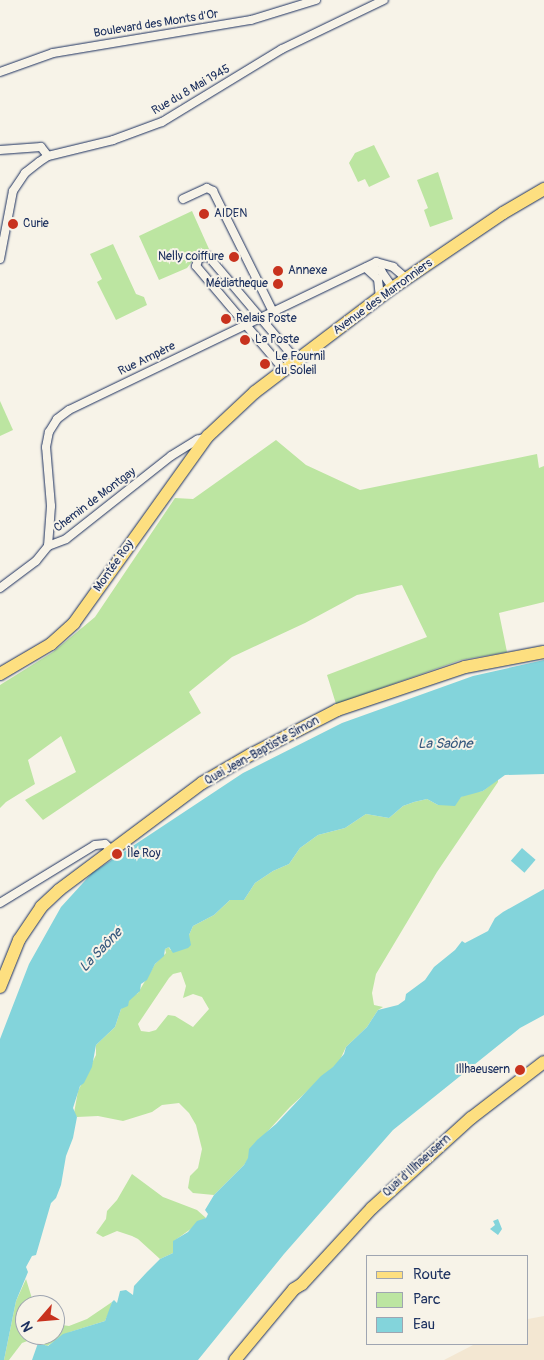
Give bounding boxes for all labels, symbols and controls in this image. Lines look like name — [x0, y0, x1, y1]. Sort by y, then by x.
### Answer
street label: Boulevard des Monts d'Or — [93, 7, 219, 41]
street label: Rue du 8 Mai 1945 — [149, 62, 233, 118]
place label: AIDEN — [214, 207, 247, 221]
marker: AIDEN — [198, 208, 210, 220]
place label: Curie — [23, 217, 49, 231]
marker: Curie — [7, 218, 19, 230]
place label: Nelly coiffure — [158, 250, 224, 264]
marker: Nelly coiffure — [228, 251, 240, 263]
street label: Avenue des Marronniers — [330, 256, 436, 338]
place label: Annexe — [288, 264, 327, 278]
marker: Annexe — [272, 265, 284, 277]
place label: Médiatheque — [206, 277, 268, 291]
marker: Médiatheque — [272, 278, 284, 290]
place label: Relais Poste — [236, 312, 297, 326]
marker: Relais Poste — [220, 313, 232, 325]
place label: La Poste — [255, 333, 299, 347]
marker: La Poste — [239, 334, 251, 346]
street label: Rue Ampère — [116, 339, 178, 379]
place label: Le Fournil du Soleil — [275, 350, 325, 378]
marker: Le Fournil du Soleil — [259, 358, 271, 370]
street label: Chemin de Montgay — [51, 465, 139, 535]
street label: Montée Roy — [91, 537, 137, 595]
street label: Quai Jean-Baptiste Simon — [202, 713, 322, 789]
water label: La Saône — [418, 736, 472, 752]
place label: Île Roy — [127, 847, 161, 861]
marker: Île Roy — [111, 848, 123, 860]
water label: La Saône — [76, 925, 126, 975]
place label: Illhaeusern — [455, 1063, 510, 1077]
marker: Illhaeusern — [514, 1064, 526, 1076]
street label: Quai d'Illhaeusern — [380, 1132, 454, 1200]
legend — [366, 1255, 529, 1345]
text: Route — [413, 1265, 451, 1284]
text: Parc — [413, 1290, 441, 1309]
north arrow — [15, 1295, 65, 1345]
text: Eau — [413, 1315, 435, 1334]
text: N — [17, 1319, 37, 1335]

